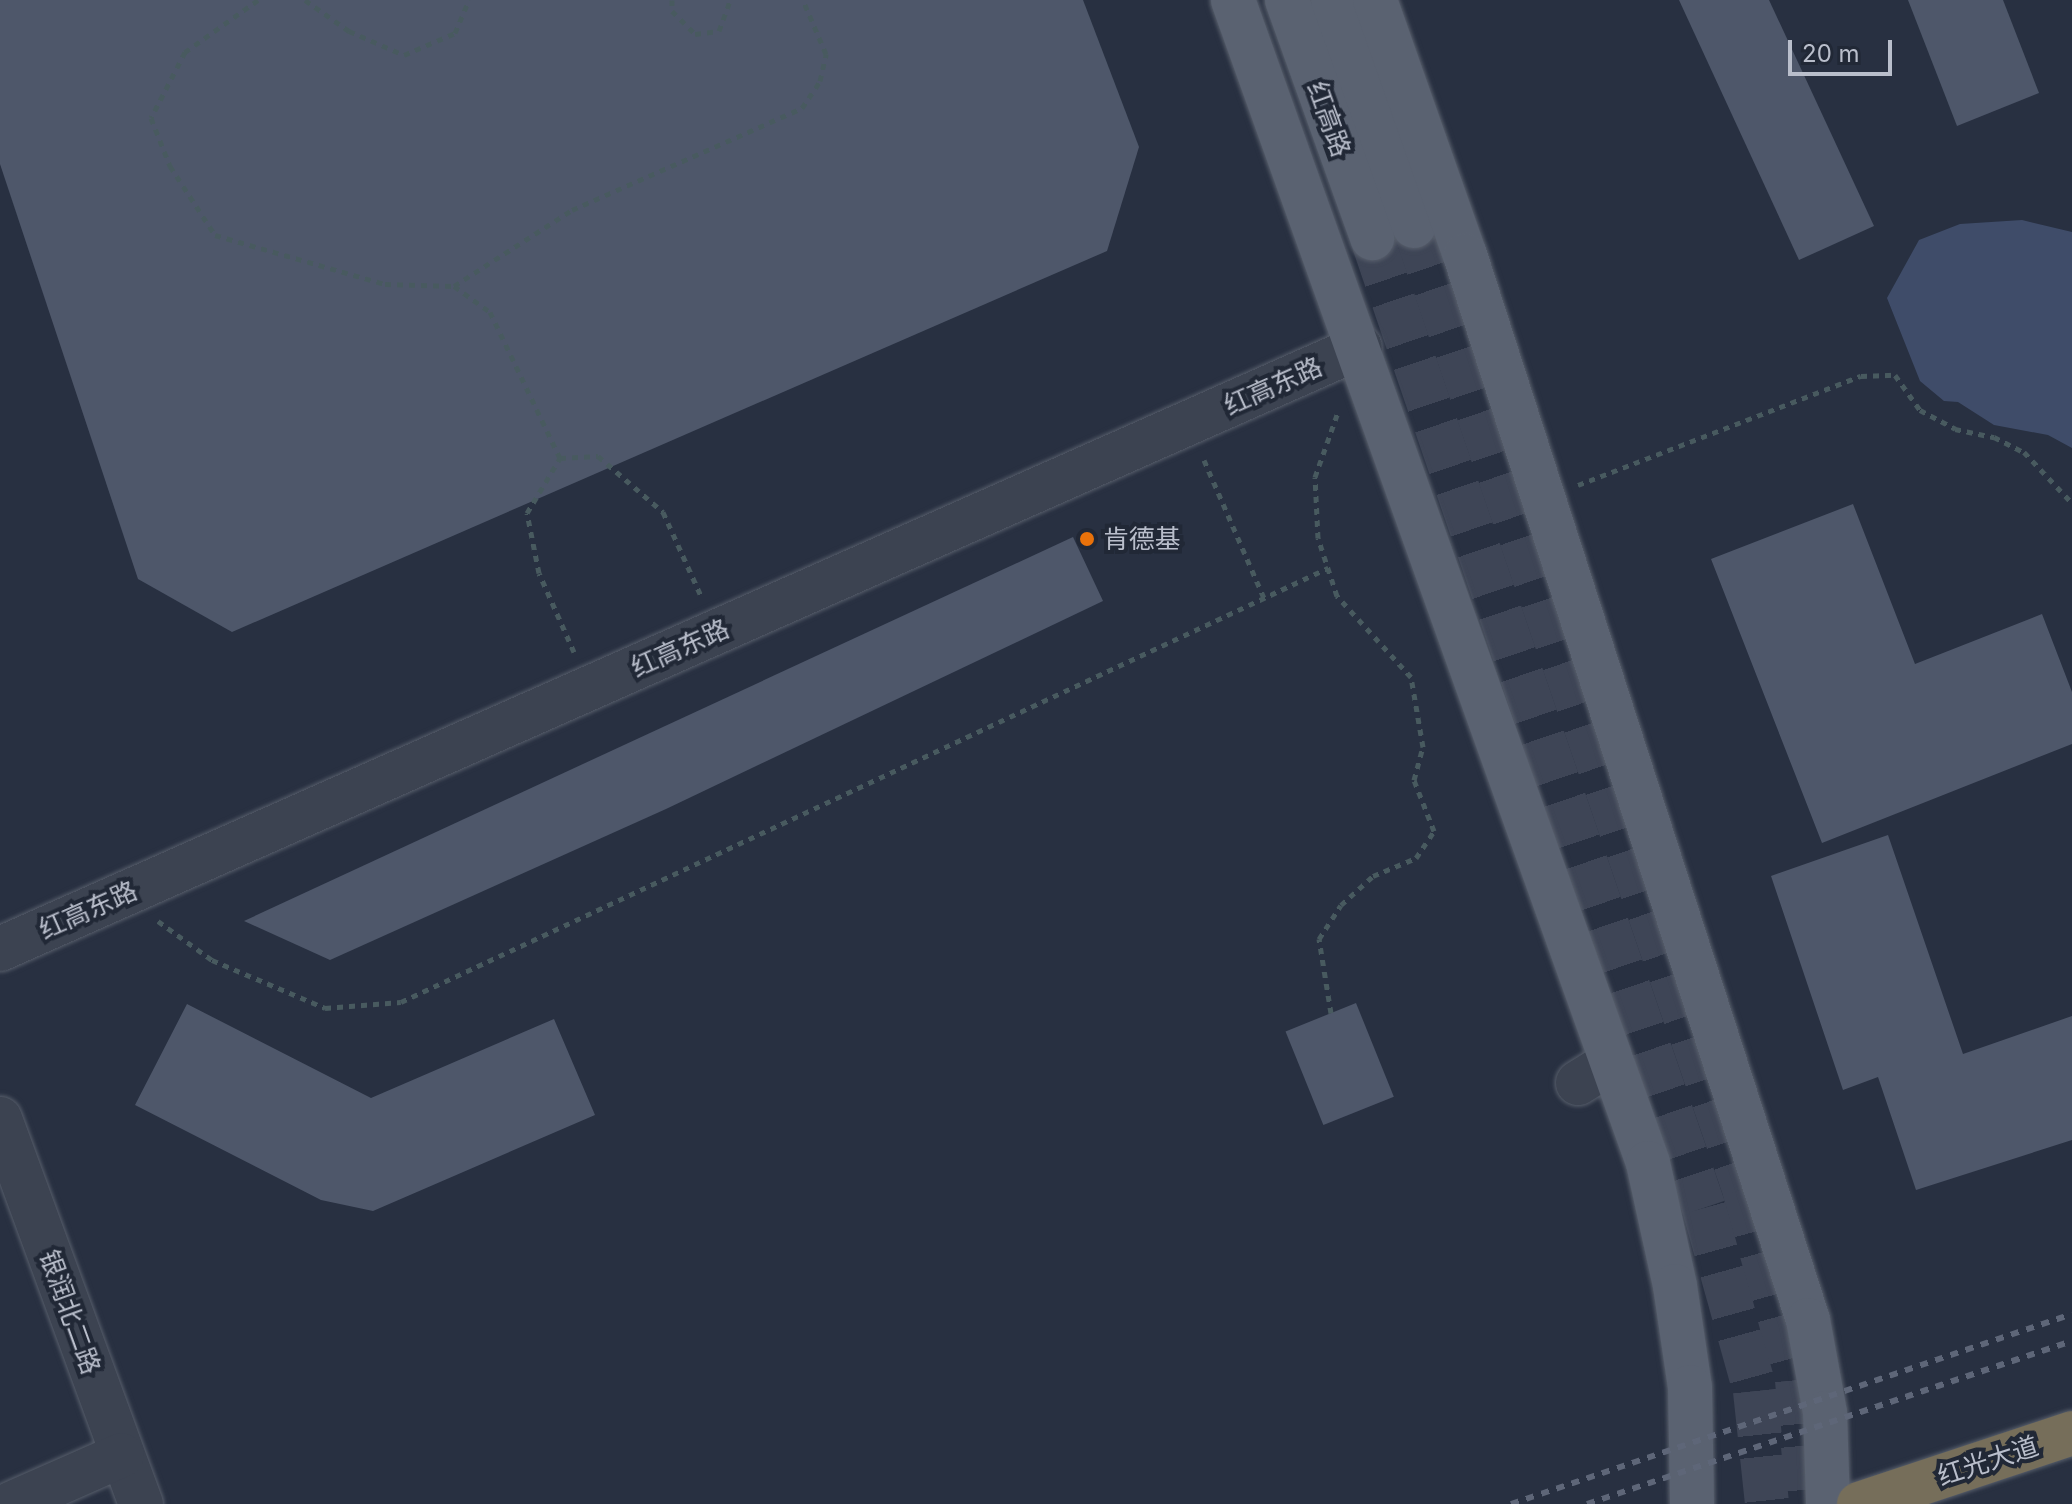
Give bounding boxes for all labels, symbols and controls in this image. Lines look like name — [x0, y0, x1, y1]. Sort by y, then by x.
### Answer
scale bar — [1792, 24, 1896, 74]
text: 20 m — [1802, 39, 1860, 68]
street label: 红高路 — [1301, 77, 1357, 161]
street label: 红高东路 — [1219, 351, 1327, 421]
place label: 肯德基 — [1103, 523, 1181, 555]
marker: 肯德基 — [1078, 530, 1096, 548]
street label: 红高东路 — [626, 613, 734, 683]
street label: 红高东路 — [34, 875, 142, 945]
street label: 银润北二路 — [33, 1246, 107, 1378]
street label: 红光大道 — [1934, 1430, 2042, 1492]

